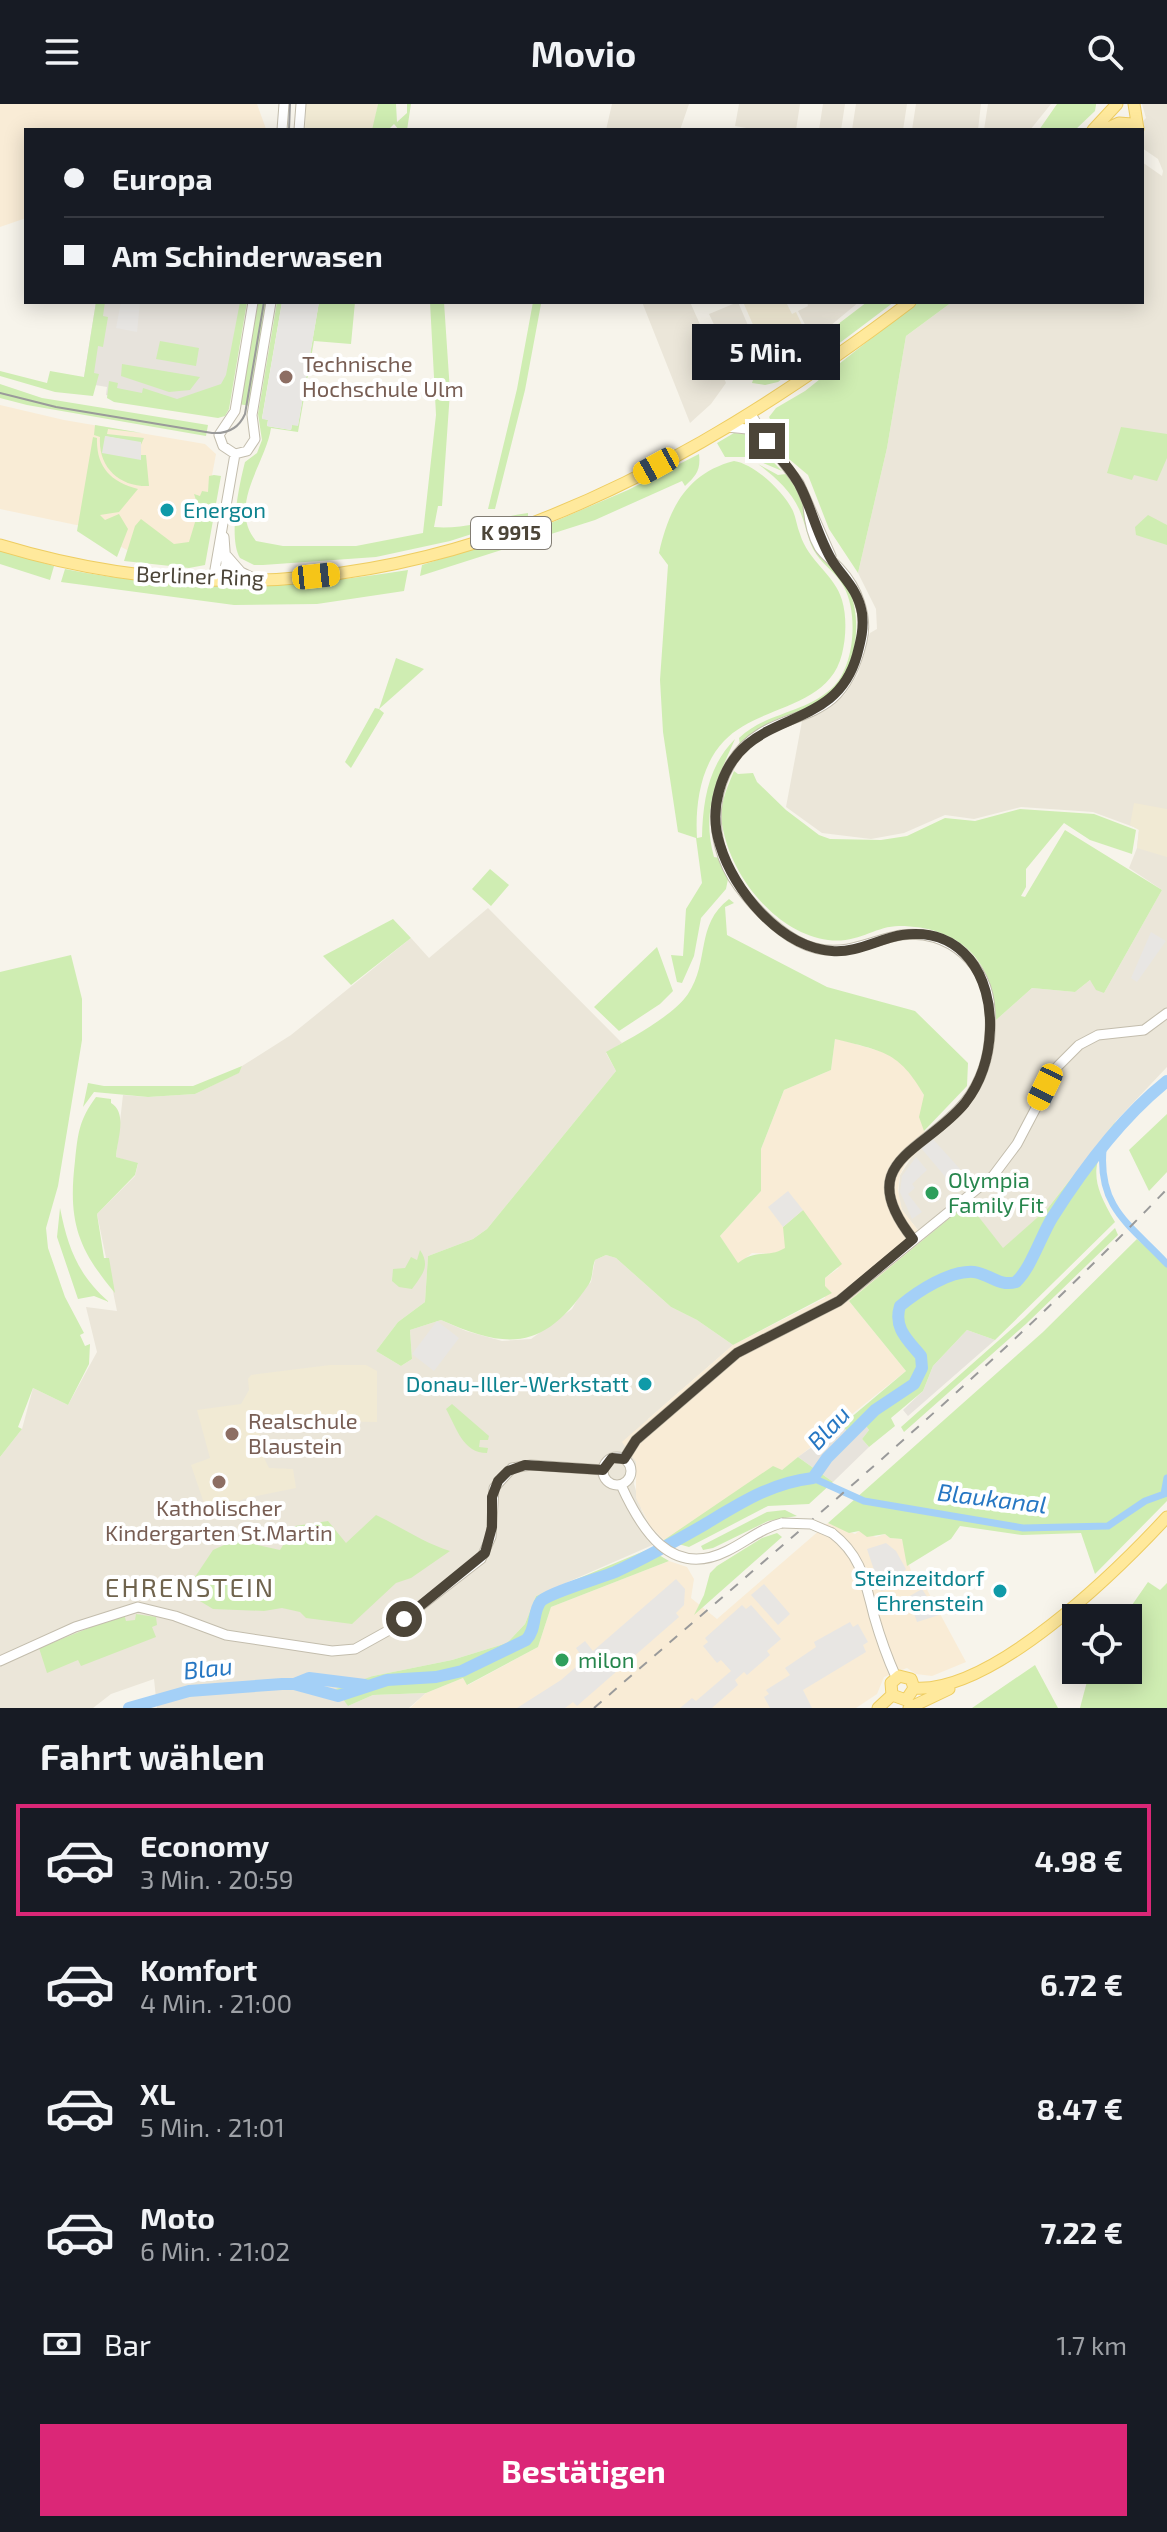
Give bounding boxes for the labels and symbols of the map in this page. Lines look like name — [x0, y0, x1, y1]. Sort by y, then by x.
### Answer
callout: 5 Min. — [693, 325, 841, 381]
place label: Technische Hochschule Ulm — [302, 350, 464, 401]
marker: Technische Hochschule Ulm — [277, 368, 295, 386]
route end — [749, 423, 785, 459]
car — [629, 444, 683, 488]
place label: Energon — [183, 496, 266, 522]
marker: Energon — [158, 501, 176, 519]
road number: K 9915 — [471, 517, 551, 549]
street label: Berliner Ring — [135, 560, 265, 590]
car — [291, 562, 341, 590]
car — [1024, 1060, 1066, 1114]
place label: Olympia Family Fit — [948, 1166, 1044, 1217]
marker: Olympia Family Fit — [923, 1184, 941, 1202]
place label: Donau-Iller-Werkstatt — [406, 1370, 629, 1396]
marker: Donau-Iller-Werkstatt — [636, 1375, 654, 1393]
water label: Blau — [801, 1399, 855, 1455]
place label: Realschule Blaustein — [248, 1407, 358, 1458]
marker: Realschule Blaustein — [223, 1425, 241, 1443]
marker: Katholischer Kindergarten St.Martin — [210, 1473, 228, 1491]
water label: Blaukanal — [936, 1476, 1049, 1519]
place label: Katholischer Kindergarten St.Martin — [105, 1494, 333, 1545]
place label: Steinzeitdorf Ehrenstein — [854, 1564, 985, 1615]
district label: EHRENSTEIN — [105, 1571, 275, 1602]
marker: Steinzeitdorf Ehrenstein — [991, 1582, 1009, 1600]
route start — [386, 1601, 422, 1637]
place label: milon — [578, 1646, 635, 1672]
water label: Blau — [182, 1651, 234, 1685]
marker: milon — [553, 1651, 571, 1669]

